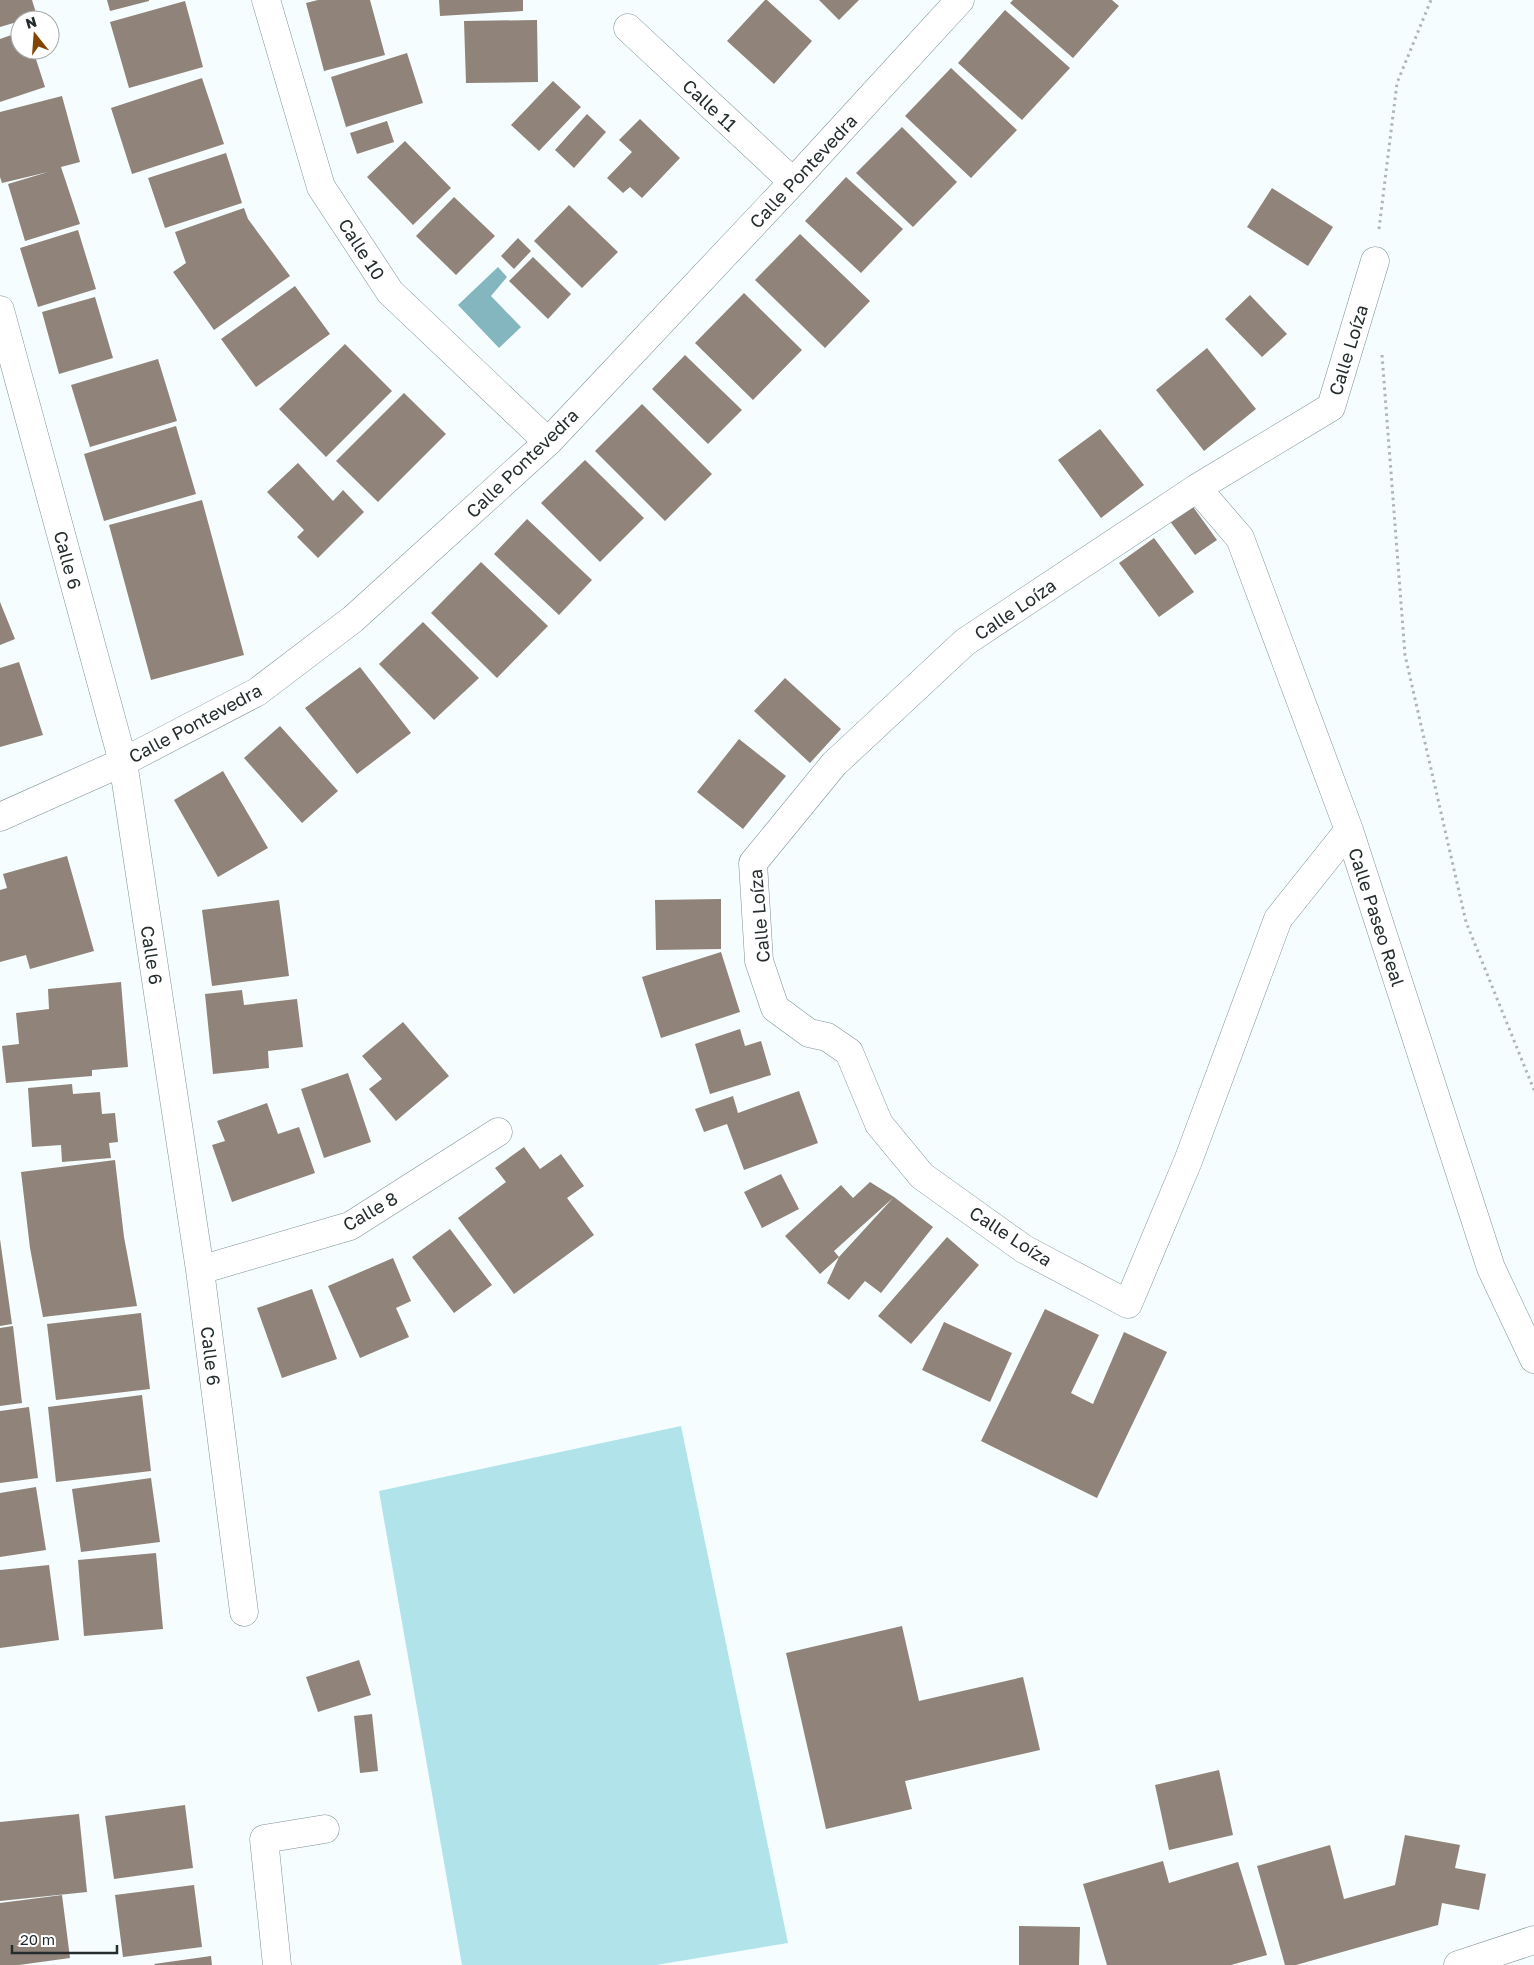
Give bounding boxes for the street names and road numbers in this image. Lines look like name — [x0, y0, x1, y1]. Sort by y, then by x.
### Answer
street label: Calle 11 — [678, 74, 742, 136]
street label: Calle Pontevedra — [745, 110, 861, 232]
street label: Calle 10 — [334, 214, 390, 284]
street label: Calle Loíza — [1324, 302, 1372, 398]
street label: Calle Pontevedra — [461, 404, 583, 522]
street label: Calle 6 — [50, 528, 86, 592]
street label: Calle Loíza — [970, 574, 1060, 644]
street label: Calle Pontevedra — [125, 679, 265, 767]
street label: Calle Paseo Real — [1344, 845, 1410, 989]
street label: Calle Loíza — [744, 868, 774, 964]
street label: Calle 6 — [136, 924, 168, 986]
street label: Calle 8 — [339, 1187, 401, 1235]
street label: Calle Loíza — [966, 1201, 1056, 1271]
street label: Calle 6 — [196, 1325, 226, 1387]

